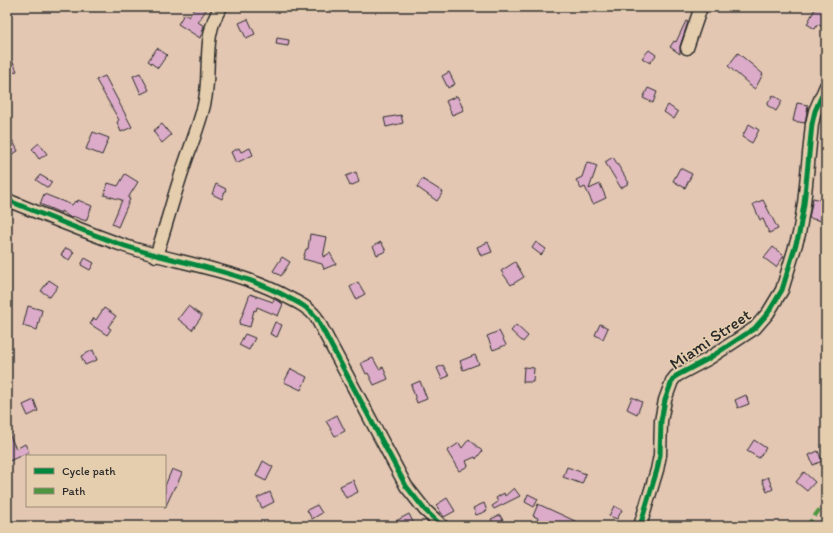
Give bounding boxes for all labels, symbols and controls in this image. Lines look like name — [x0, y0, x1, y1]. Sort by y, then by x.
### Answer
street label: Miami Street — [666, 304, 754, 374]
legend — [26, 455, 166, 507]
text: Cycle path — [62, 464, 116, 478]
text: Path — [62, 484, 85, 498]

